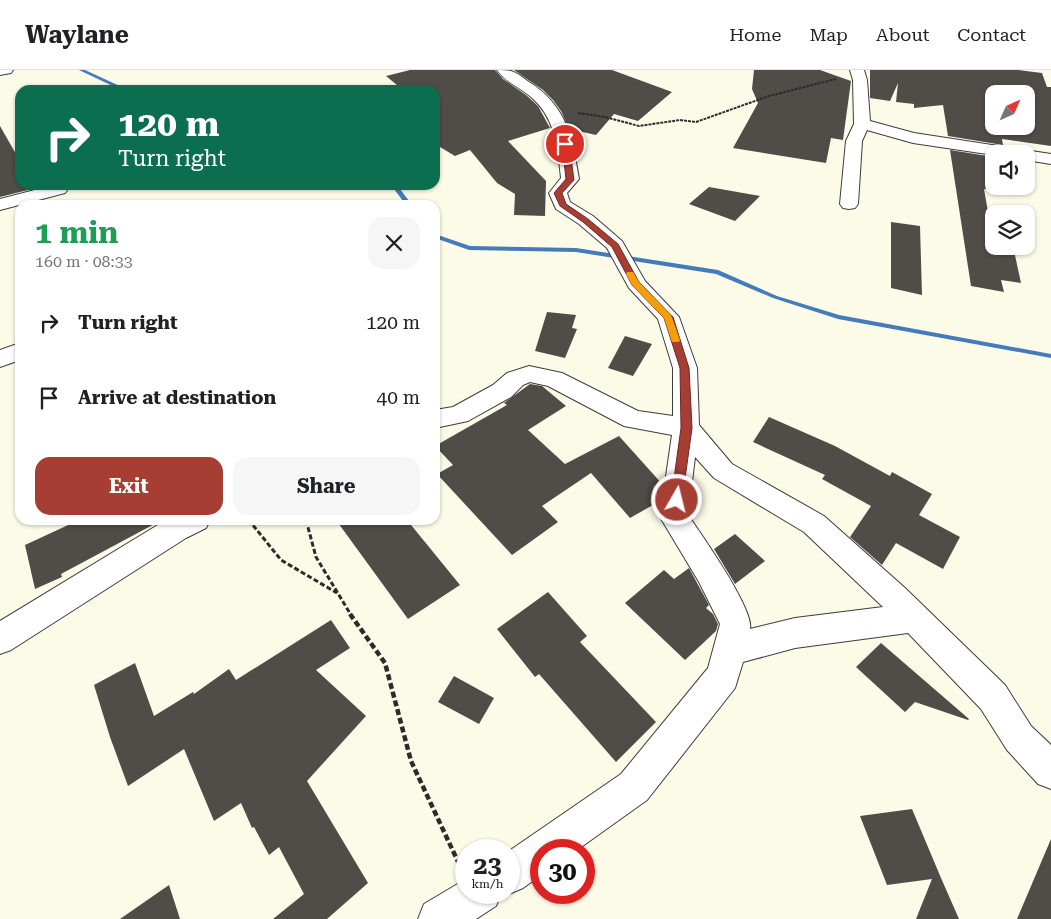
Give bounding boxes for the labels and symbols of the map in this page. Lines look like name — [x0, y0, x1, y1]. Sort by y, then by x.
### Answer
north arrow — [985, 85, 1035, 135]
pin — [544, 123, 586, 165]
position arrow — [650, 473, 702, 525]
speed limit sign: 30 — [530, 839, 595, 904]

